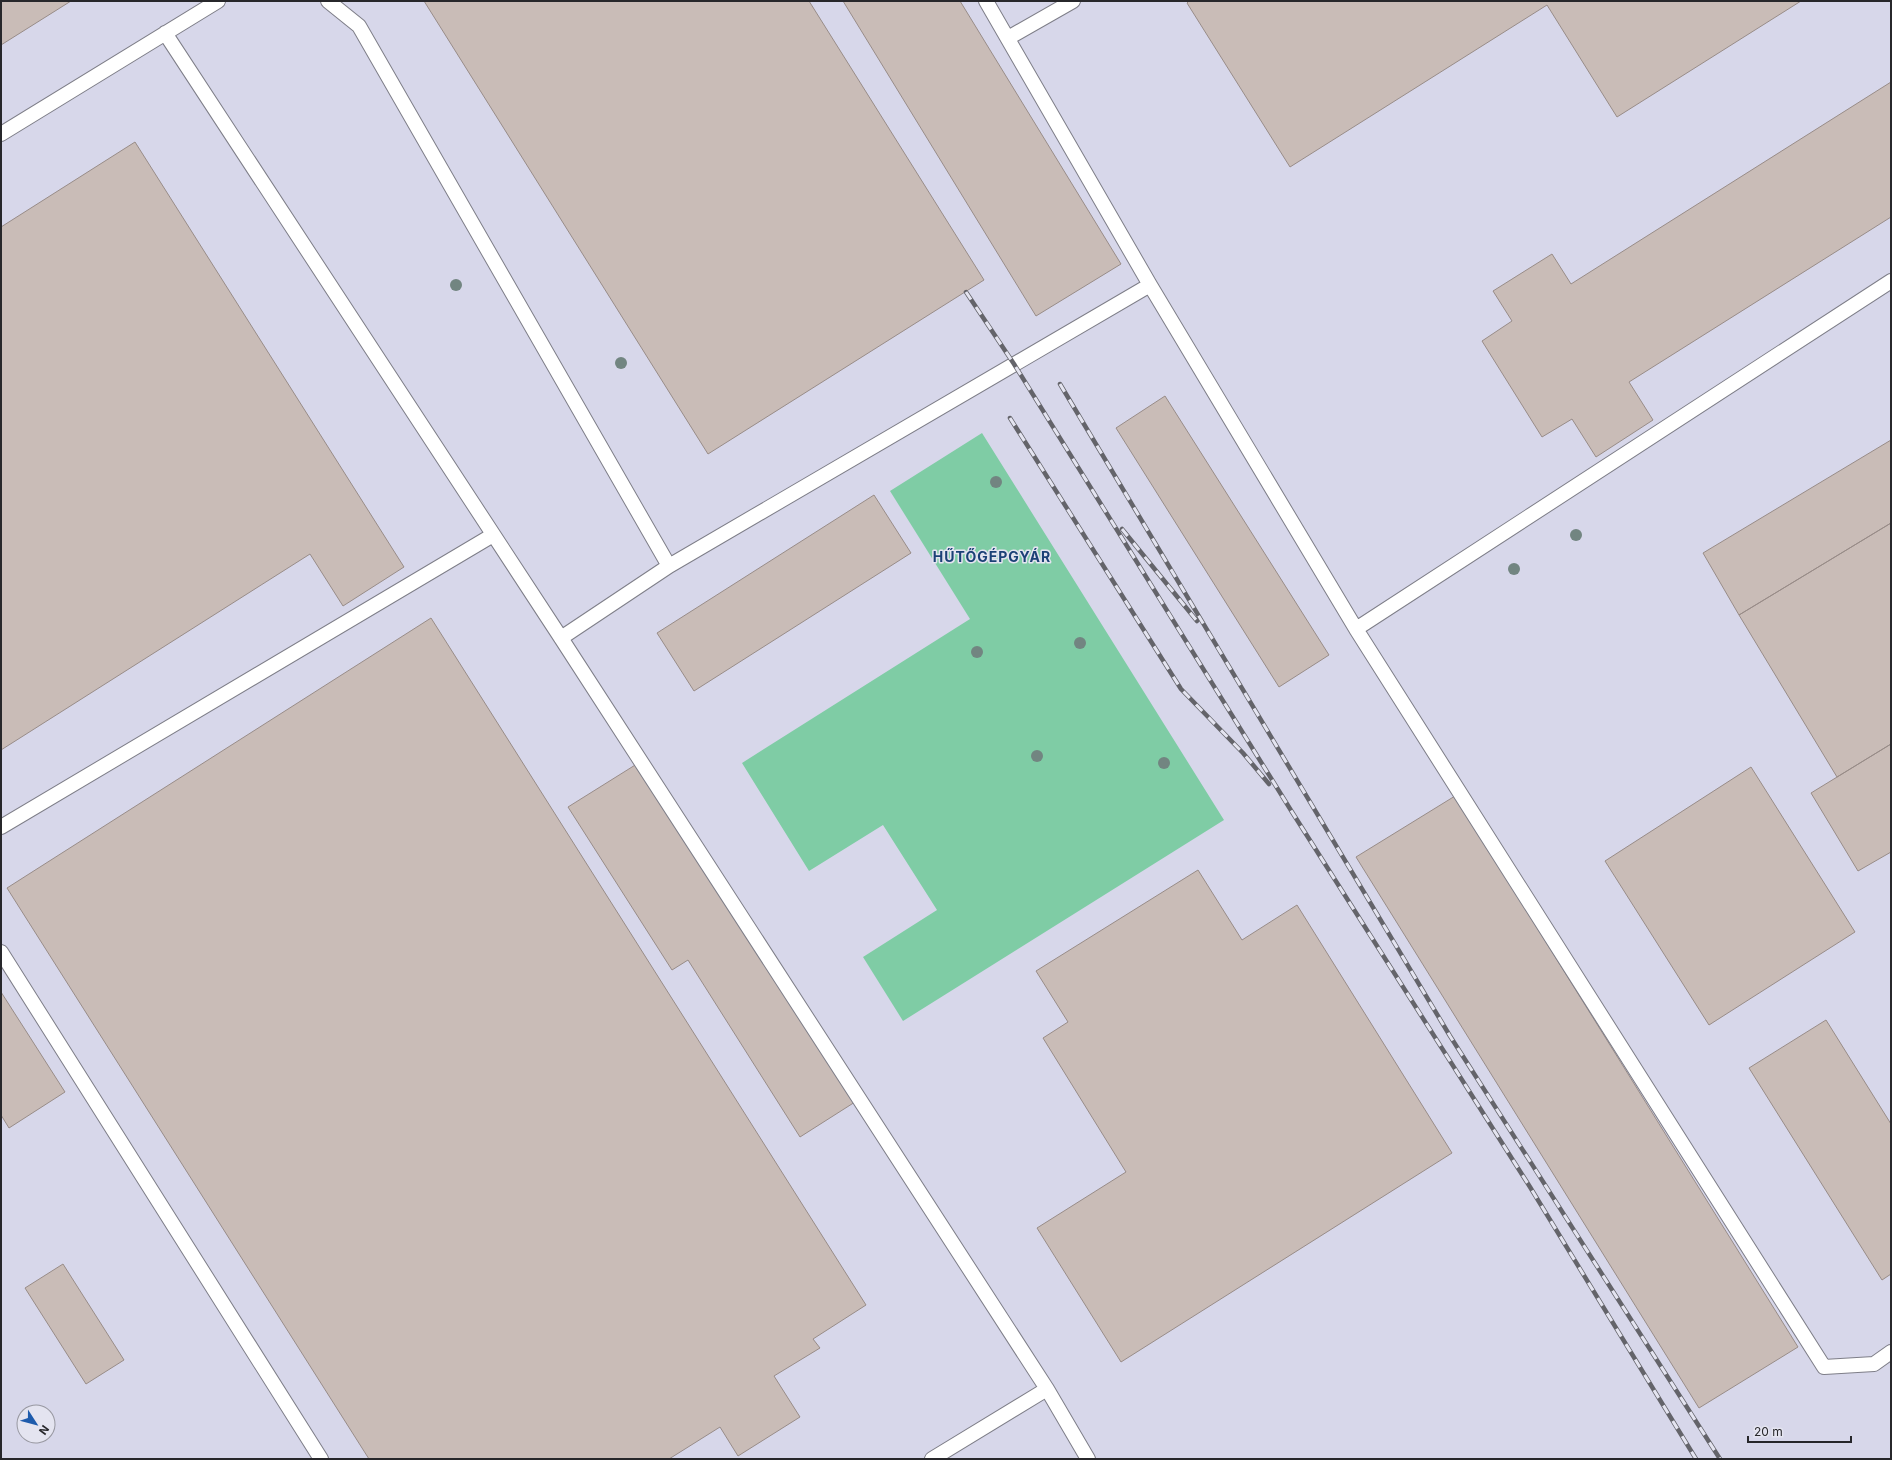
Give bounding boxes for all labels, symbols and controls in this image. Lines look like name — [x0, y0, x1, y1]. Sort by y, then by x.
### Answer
district label: HŰTŐGÉPGYÁR — [933, 547, 1051, 565]
north arrow — [16, 1404, 56, 1444]
scale bar — [1748, 1418, 1851, 1444]
text: N — [36, 1422, 52, 1437]
text: 20 m — [1754, 1424, 1783, 1439]

